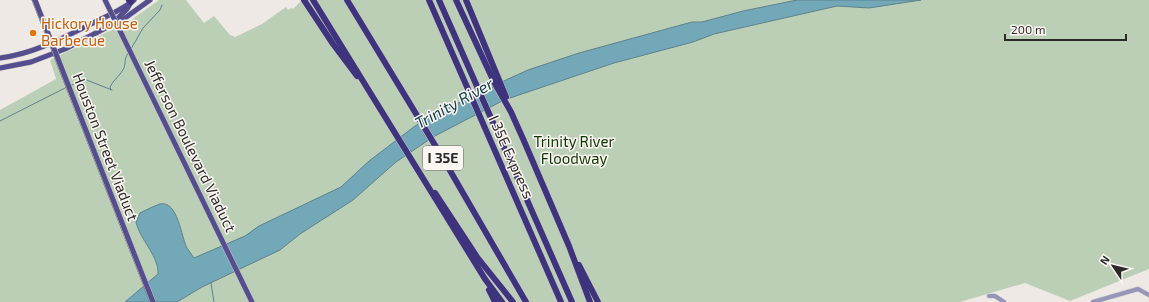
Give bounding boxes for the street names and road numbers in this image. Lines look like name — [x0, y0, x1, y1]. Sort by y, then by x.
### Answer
street label: Jefferson Boulevard Viaduct — [141, 56, 241, 235]
street label: Houston Street Viaduct — [69, 70, 143, 223]
street label: I 35E Express — [485, 112, 538, 201]
road number: I 35E — [423, 146, 463, 170]

